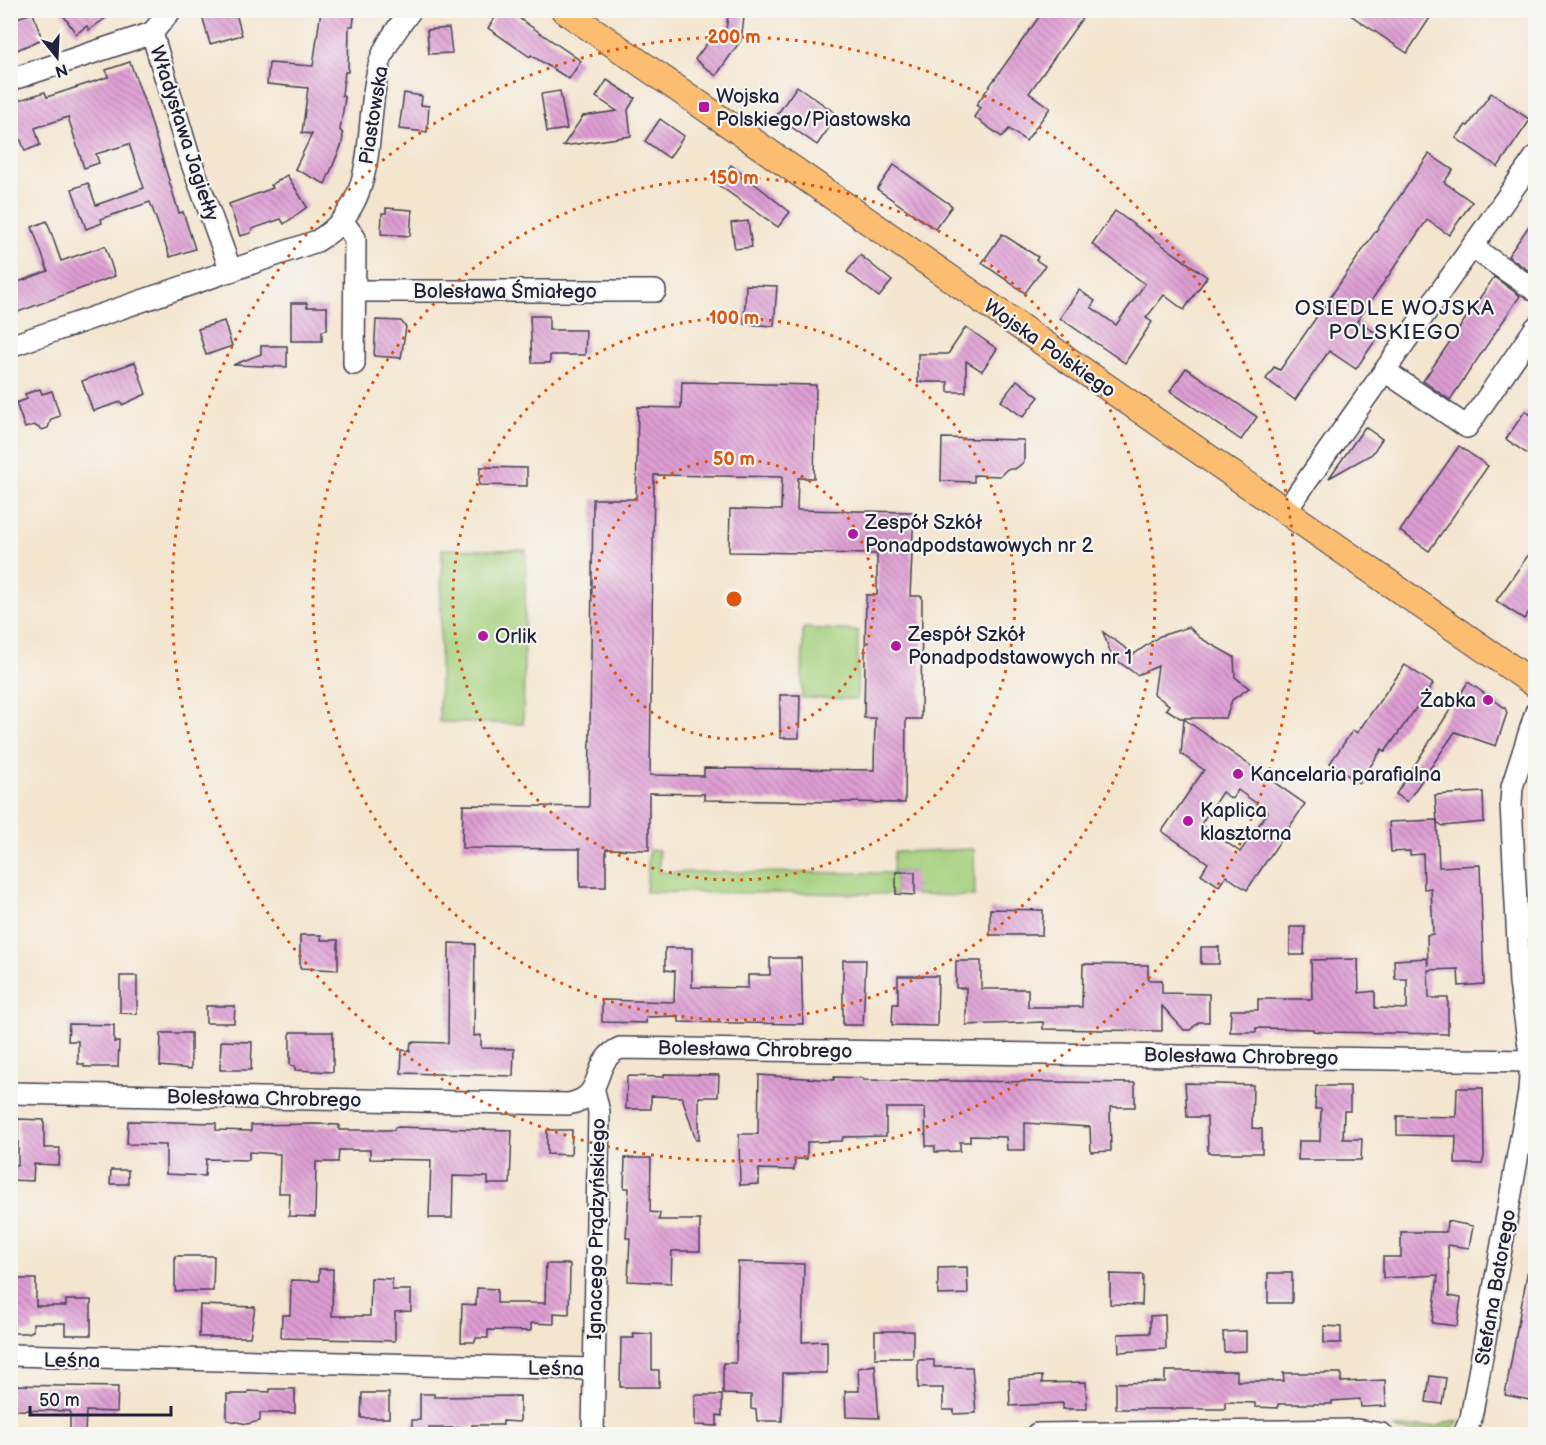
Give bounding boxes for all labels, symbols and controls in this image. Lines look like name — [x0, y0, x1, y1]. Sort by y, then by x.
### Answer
north arrow — [27, 27, 87, 87]
text: 200 m — [707, 27, 761, 48]
street label: Władysława Jagiełły — [144, 43, 224, 224]
text: N — [53, 59, 70, 81]
street label: Piastowska — [354, 64, 394, 166]
place label: Wojska Polskiego/Piastowska — [716, 85, 911, 132]
marker: Wojska Polskiego/Piastowska — [697, 100, 711, 114]
text: 150 m — [709, 168, 759, 189]
street label: Bolesława Śmiałego — [413, 279, 597, 304]
street label: Wojska Polskiego — [979, 294, 1120, 403]
district label: OSIEDLE WOJSKA POLSKIEGO — [1295, 296, 1495, 345]
text: 100 m — [709, 308, 759, 329]
text: 50 m — [713, 449, 755, 470]
place label: Zespół Szkół Ponadpodstawowych nr 2 — [864, 511, 1093, 558]
marker: Zespół Szkół Ponadpodstawowych nr 2 — [846, 527, 860, 541]
centre of rings — [724, 589, 744, 609]
place label: Zespół Szkół Ponadpodstawowych nr 1 — [907, 623, 1132, 670]
place label: Orlik — [495, 625, 537, 649]
marker: Orlik — [476, 629, 490, 643]
marker: Zespół Szkół Ponadpodstawowych nr 1 — [889, 639, 903, 653]
place label: Żabka — [1419, 688, 1476, 713]
marker: Żabka — [1481, 693, 1495, 707]
place label: Kancelaria parafialna — [1250, 763, 1441, 787]
marker: Kancelaria parafialna — [1231, 767, 1245, 781]
place label: Kaplica klasztorna — [1200, 799, 1292, 846]
marker: Kaplica klasztorna — [1181, 814, 1195, 828]
street label: Bolesława Chrobrego — [657, 1036, 853, 1064]
street label: Bolesława Chrobrego — [1143, 1043, 1339, 1071]
street label: Bolesława Chrobrego — [166, 1085, 362, 1113]
street label: Ignacego Prądzyńskiego — [583, 1118, 611, 1340]
street label: Stefana Batorego — [1470, 1207, 1522, 1367]
street label: Leśna — [44, 1349, 100, 1373]
street label: Leśna — [528, 1357, 584, 1381]
scale bar — [30, 1379, 171, 1417]
text: 50 m — [39, 1390, 80, 1411]

